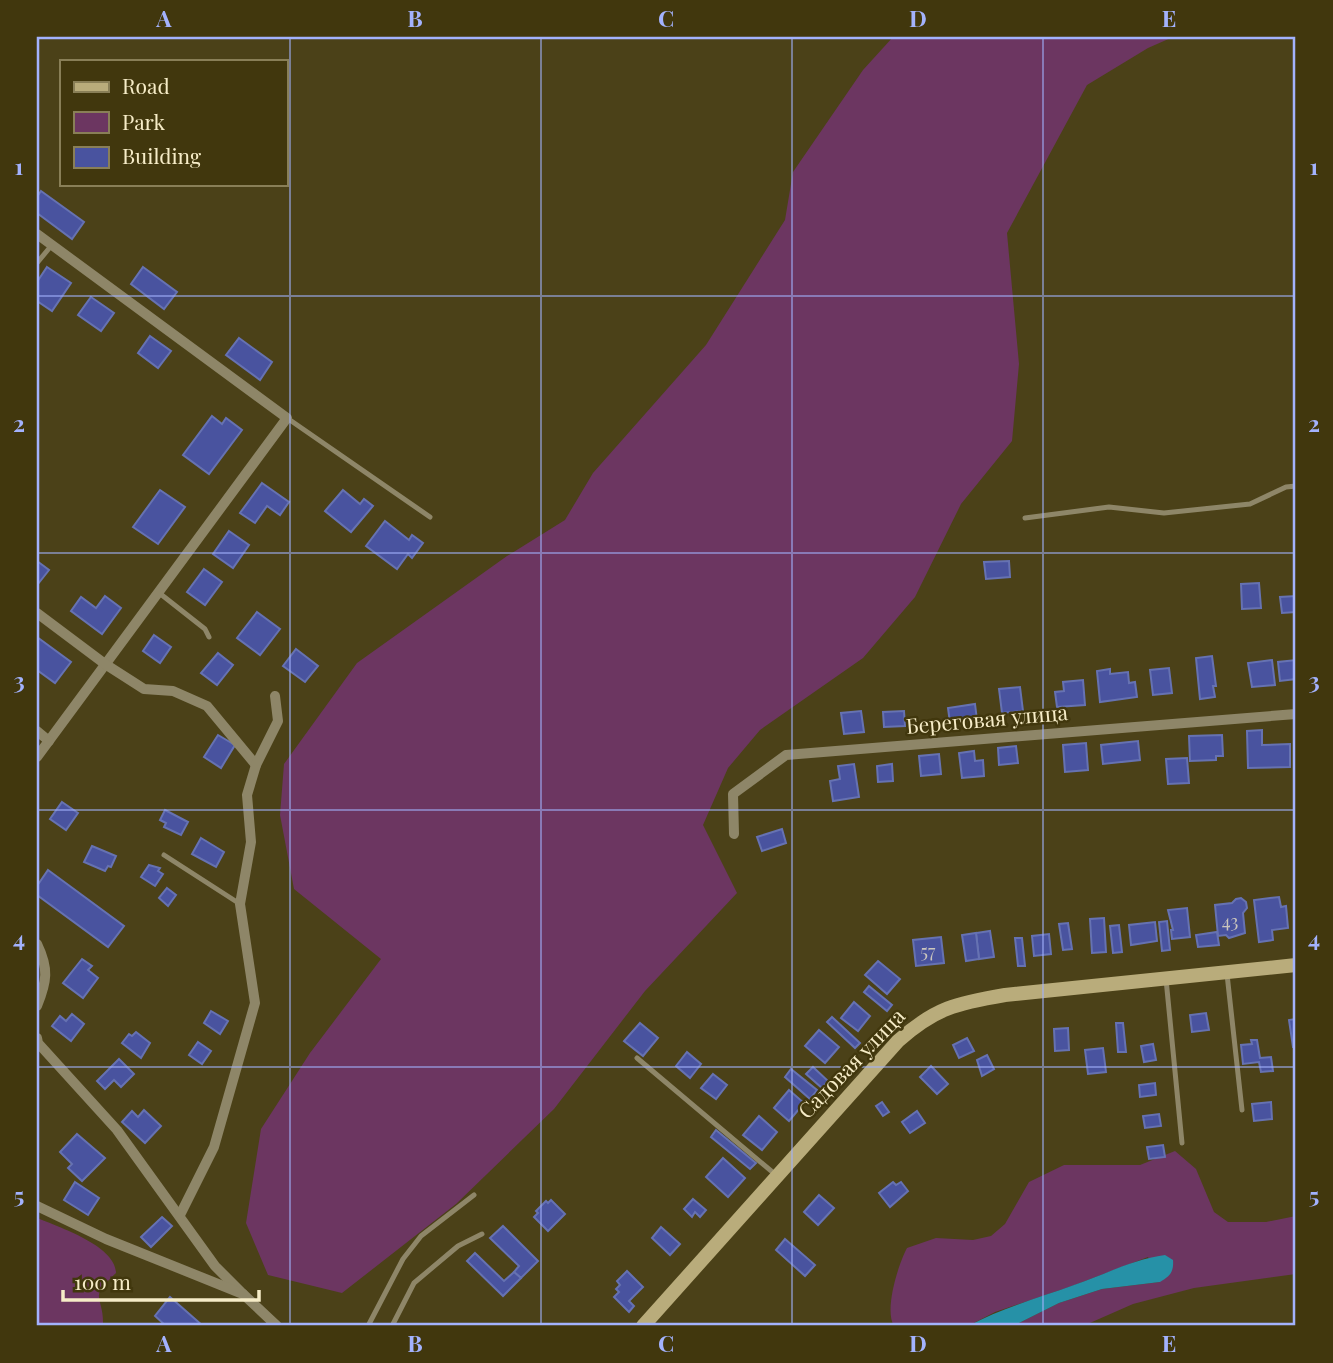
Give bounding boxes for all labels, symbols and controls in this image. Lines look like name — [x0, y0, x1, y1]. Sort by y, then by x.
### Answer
text: A — [155, 2, 172, 33]
text: B — [407, 2, 423, 33]
text: C — [658, 2, 674, 33]
text: D — [909, 2, 927, 33]
text: E — [1162, 2, 1176, 33]
legend — [60, 60, 287, 186]
text: Road — [122, 71, 170, 99]
text: Park — [122, 107, 166, 135]
text: Building — [122, 141, 201, 169]
text: 1 — [15, 150, 24, 181]
text: 1 — [1310, 150, 1319, 181]
text: 2 — [13, 407, 25, 438]
text: 2 — [1308, 407, 1320, 438]
text: 3 — [13, 664, 25, 695]
text: 3 — [1308, 664, 1320, 695]
street label: Береговая улица — [905, 697, 1069, 739]
house number: 43 — [1222, 909, 1238, 933]
text: 4 — [13, 922, 25, 953]
text: 4 — [1308, 922, 1320, 953]
house number: 57 — [921, 939, 936, 963]
street label: Садовая улица — [791, 1001, 911, 1124]
text: 5 — [14, 1179, 24, 1210]
text: 5 — [1309, 1179, 1319, 1210]
scale bar — [63, 1258, 259, 1302]
text: 100 m — [74, 1267, 131, 1295]
text: A — [155, 1327, 172, 1358]
text: B — [407, 1327, 423, 1358]
text: C — [658, 1327, 674, 1358]
text: D — [909, 1327, 927, 1358]
text: E — [1162, 1327, 1176, 1358]

